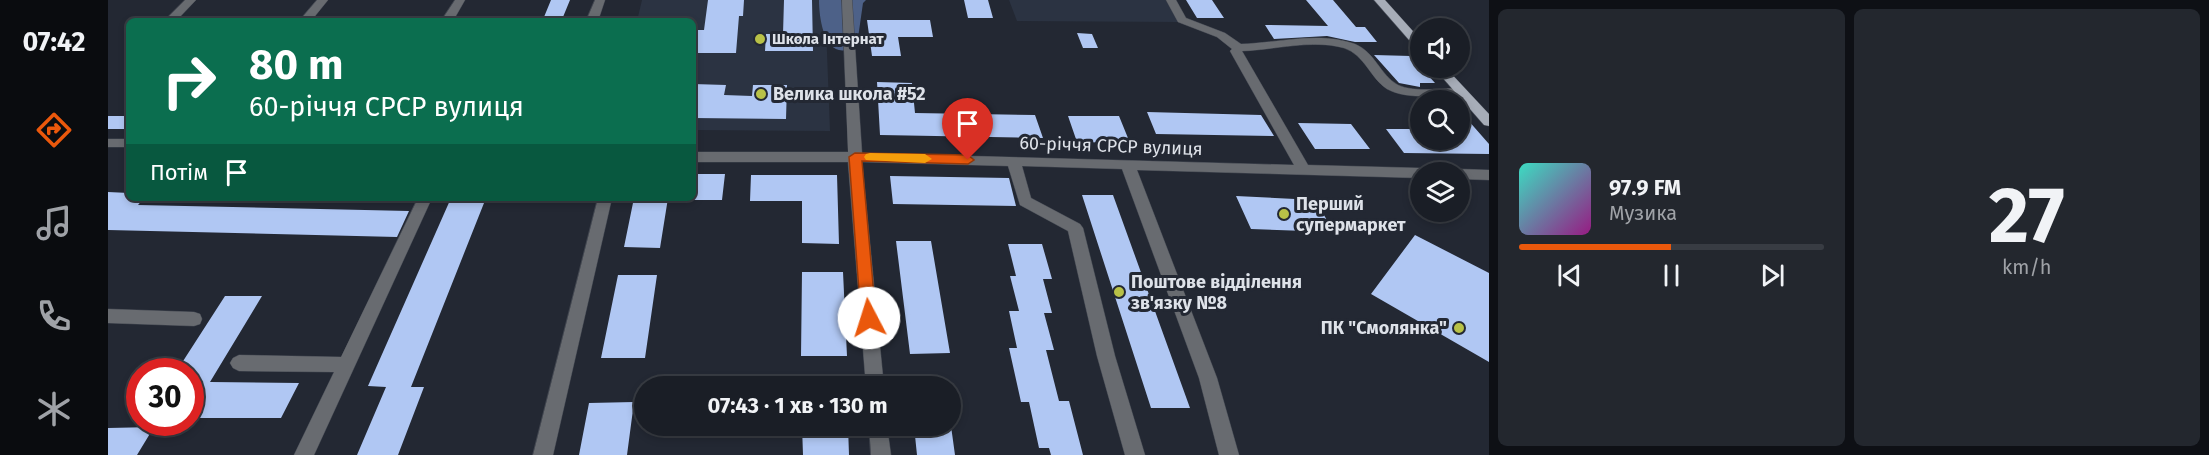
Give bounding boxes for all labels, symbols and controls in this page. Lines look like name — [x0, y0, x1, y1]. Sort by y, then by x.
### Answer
map controls — [1410, 18, 1470, 222]
button: sound — [1410, 18, 1470, 78]
text: 07:42 — [23, 26, 85, 58]
place label: Школа Інтернат — [772, 30, 884, 48]
marker: Школа Інтернат — [753, 32, 767, 46]
text: 80 m — [249, 40, 343, 90]
icon: right — [150, 42, 228, 120]
place label: Велика школа #52 — [773, 83, 926, 105]
marker: Велика школа #52 — [754, 87, 768, 101]
button: search — [1410, 90, 1470, 150]
text: 60-річчя СРСР вулиця — [249, 91, 524, 123]
pin — [942, 98, 993, 160]
icon: arrive — [951, 107, 984, 140]
icon: directions — [33, 109, 75, 151]
street label: 60-річчя СРСР вулиця — [1019, 132, 1203, 160]
icon: arrive — [220, 156, 253, 189]
text: Потім — [150, 159, 208, 186]
button: layers — [1410, 162, 1470, 222]
text: 27 — [1989, 169, 2065, 263]
text: 97.9 FM — [1609, 174, 1681, 201]
place label: Перший супермаркет — [1296, 193, 1406, 236]
text: Музика — [1609, 201, 1677, 225]
icon: music — [33, 202, 75, 244]
marker: Перший супермаркет — [1277, 207, 1291, 221]
text: km/h — [2002, 255, 2052, 279]
icon: previous — [1553, 259, 1586, 292]
icon: pause — [1655, 259, 1688, 292]
icon: next — [1756, 259, 1789, 292]
place label: Поштове відділення зв'язку №8 — [1131, 271, 1302, 314]
marker: Поштове відділення зв'язку №8 — [1112, 285, 1126, 299]
position arrow — [837, 286, 901, 350]
icon: phone — [33, 295, 75, 337]
place label: ПК "Смолянка" — [1321, 317, 1447, 339]
marker: ПК "Смолянка" — [1452, 321, 1466, 335]
speed limit sign: 30 — [126, 358, 204, 436]
icon: climate — [33, 388, 75, 430]
text: 07:43 · 1 хв · 130 m — [707, 392, 888, 419]

